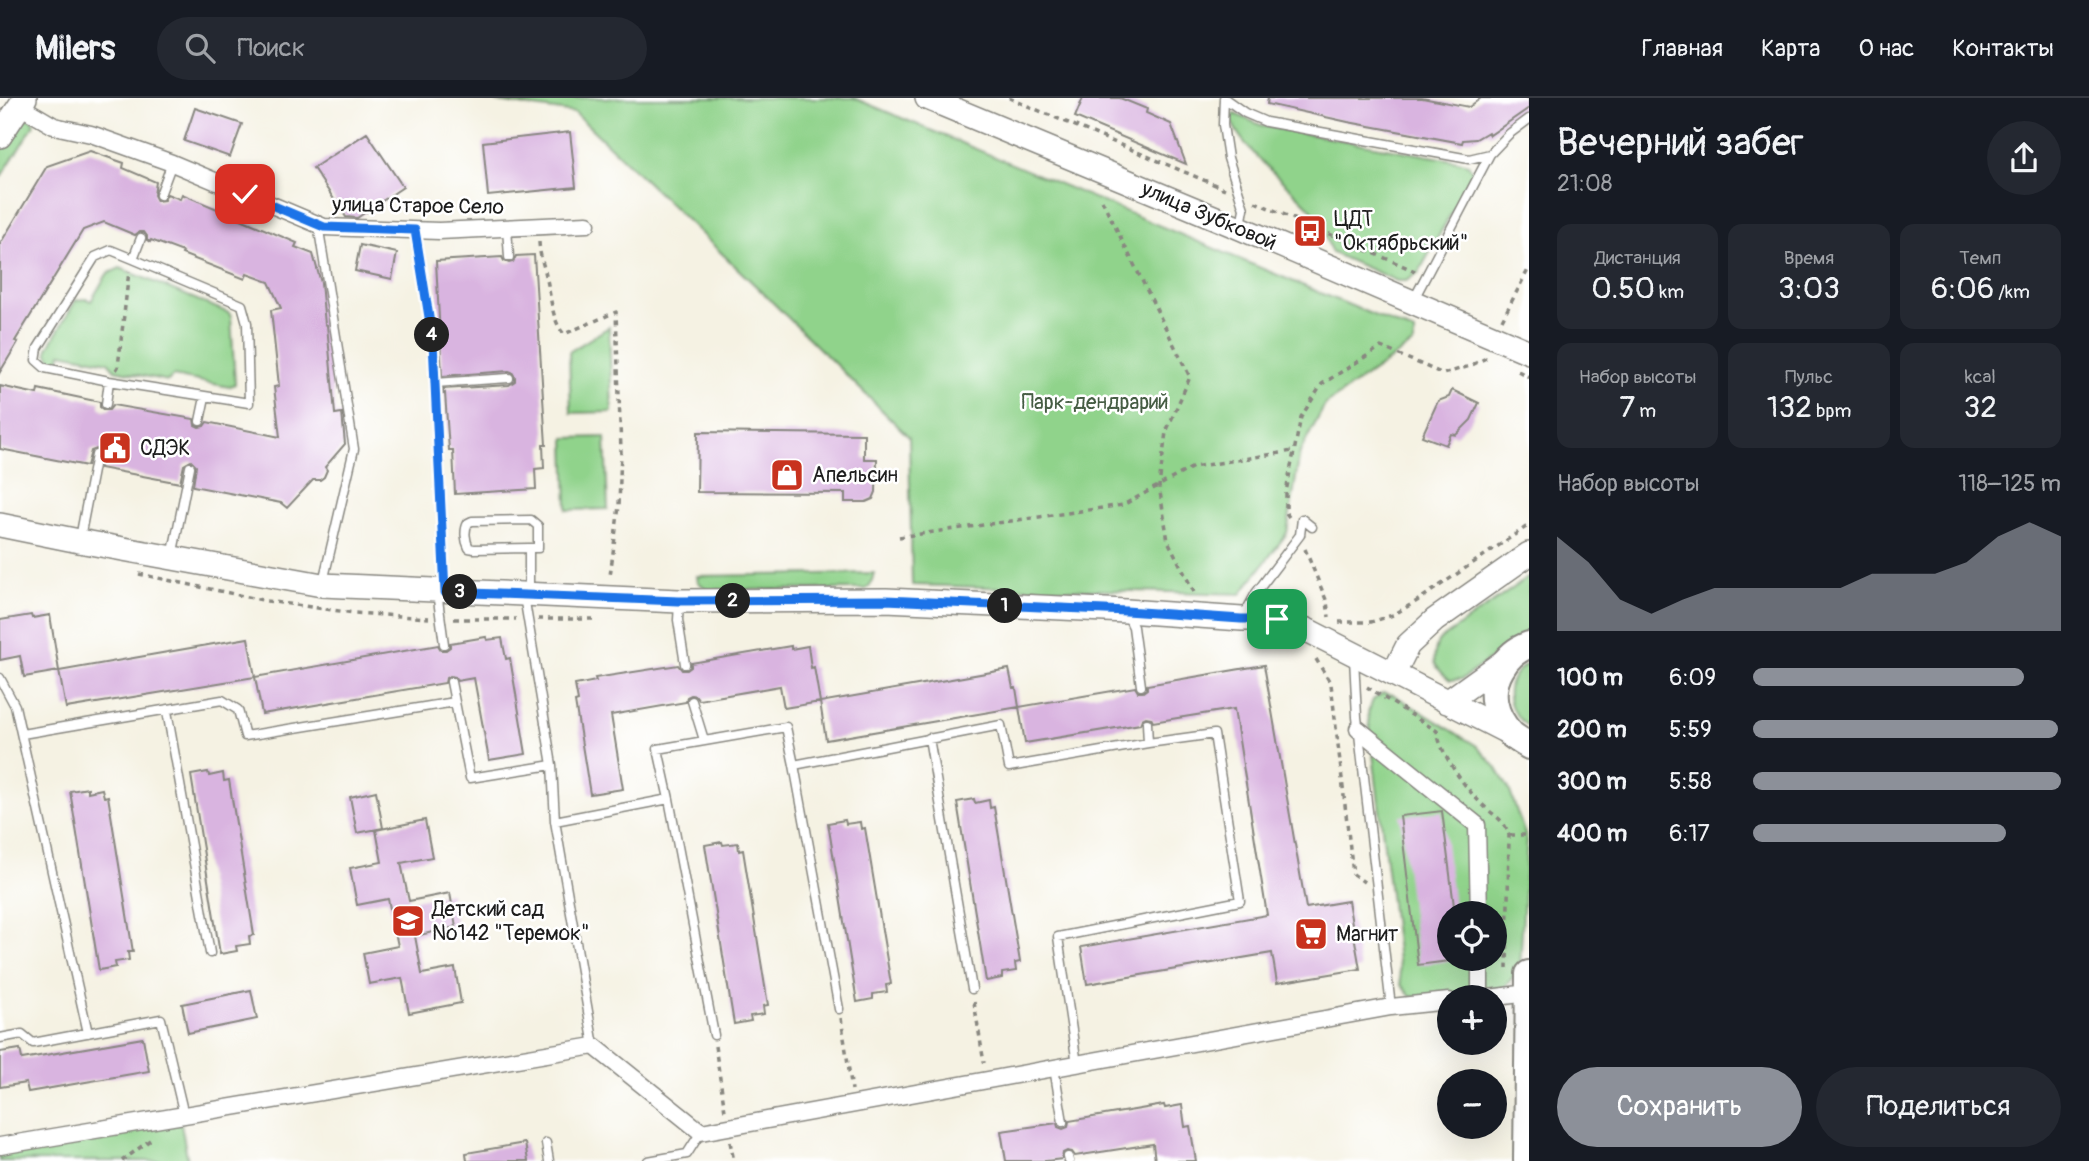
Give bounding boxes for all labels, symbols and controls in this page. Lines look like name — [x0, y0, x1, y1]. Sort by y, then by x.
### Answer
search box — [157, 17, 647, 80]
text: Milers — [35, 28, 115, 69]
icon: search — [181, 29, 219, 67]
text: Поиск — [237, 32, 305, 64]
text: Главная — [1642, 34, 1723, 63]
text: Карта — [1761, 34, 1821, 63]
text: О нас — [1859, 34, 1914, 63]
text: Контакты — [1952, 34, 2054, 63]
text: Вечерний забег — [1557, 119, 1804, 167]
button: share — [1987, 121, 2061, 195]
pin — [215, 164, 275, 224]
text: 21:08 — [1557, 169, 1612, 198]
icon: check — [226, 175, 264, 213]
street label: улица Зубковой — [1136, 175, 1281, 257]
street label: улица Старое Село — [331, 191, 504, 221]
place label: ЦДТ "Октябрьский" — [1334, 206, 1468, 257]
bus stop icon: ЦДТ "Октябрьский" — [1291, 212, 1329, 250]
text: Дистанция — [1595, 246, 1681, 270]
text: Время — [1784, 246, 1834, 270]
text: Темп — [1959, 246, 2001, 270]
text: 0.50 — [1591, 270, 1655, 307]
text: 3:03 — [1778, 270, 1840, 307]
text: 6:06 — [1931, 270, 1994, 307]
text: km — [1655, 280, 1684, 304]
text: /km — [1994, 280, 2030, 304]
pin: 4 — [414, 317, 450, 352]
text: 4 — [426, 322, 437, 346]
text: Набор высоты — [1579, 365, 1696, 389]
text: Пульс — [1785, 365, 1833, 389]
text: kcal — [1965, 365, 1996, 389]
park label: Парк-дендрарий — [1021, 389, 1169, 416]
text: 7 — [1619, 389, 1635, 426]
text: 132 — [1767, 389, 1812, 426]
text: 32 — [1964, 389, 1997, 426]
text: m — [1635, 399, 1656, 423]
text: bpm — [1812, 399, 1851, 423]
public building icon: СДЭК — [96, 429, 134, 467]
place label: СДЭК — [140, 435, 190, 462]
shop icon: Апельсин — [768, 456, 806, 494]
place label: Апельсин — [812, 462, 898, 489]
text: Набор высоты — [1557, 469, 1699, 498]
text: 118–125 m — [1958, 469, 2061, 498]
pin: 3 — [442, 574, 477, 610]
text: 3 — [454, 579, 465, 603]
pin: 2 — [716, 584, 750, 618]
text: 2 — [727, 588, 738, 612]
pin: 1 — [988, 588, 1023, 624]
pin — [1247, 589, 1307, 649]
text: 1 — [1001, 593, 1008, 617]
icon: arrive — [1258, 600, 1296, 638]
text: 100 m — [1557, 663, 1623, 692]
text: 6:09 — [1669, 663, 1716, 692]
text: 200 m — [1557, 715, 1627, 744]
text: 5:59 — [1669, 715, 1712, 744]
text: 300 m — [1557, 767, 1627, 796]
text: 5:58 — [1669, 767, 1712, 796]
text: 400 m — [1557, 819, 1627, 848]
text: 6:17 — [1669, 819, 1710, 848]
place label: Детский сад №142 "Теремок" — [431, 896, 589, 947]
map controls — [1437, 901, 1507, 1139]
button: locate — [1437, 901, 1507, 971]
school or university icon: Детский сад №142 "Теремок" — [389, 902, 427, 940]
supermarket icon: Магнит — [1292, 915, 1330, 953]
place label: Магнит — [1336, 921, 1399, 948]
button: + — [1437, 985, 1507, 1055]
button: Сохранить — [1557, 1067, 1802, 1147]
button: Поделиться — [1816, 1067, 2061, 1147]
button: − — [1437, 1069, 1507, 1139]

